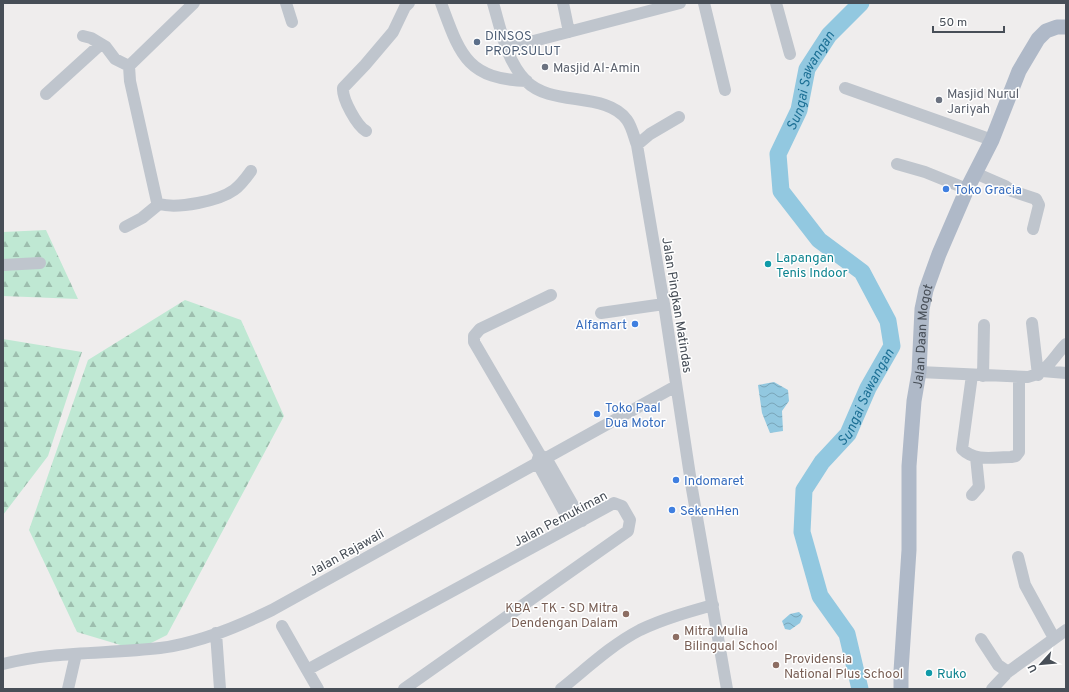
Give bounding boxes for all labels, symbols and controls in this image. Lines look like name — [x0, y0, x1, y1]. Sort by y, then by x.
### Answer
scale bar — [933, 8, 1004, 34]
text: 50 m — [939, 15, 967, 31]
water label: Sungai Sawangan — [783, 28, 839, 134]
place label: DINSOS PROP.SULUT — [485, 29, 561, 60]
marker: DINSOS PROP.SULUT — [472, 37, 482, 47]
place label: Masjid Al-Amin — [553, 61, 640, 77]
marker: Masjid Al-Amin — [540, 62, 550, 72]
place label: Masjid Nurul Jariyah — [947, 87, 1019, 118]
marker: Masjid Nurul Jariyah — [934, 95, 944, 105]
place label: Toko Gracia — [954, 183, 1022, 199]
marker: Toko Gracia — [941, 184, 951, 194]
street label: Jalan Pingkan Matindas — [657, 236, 695, 374]
place label: Lapangan Tenis Indoor — [776, 251, 848, 282]
marker: Lapangan Tenis Indoor — [763, 259, 773, 269]
street label: Jalan Daan Mogot — [910, 282, 938, 390]
place label: Alfamart — [575, 318, 627, 334]
marker: Alfamart — [630, 319, 640, 329]
water label: Sungai Sawangan — [834, 346, 899, 450]
place label: Toko Paal Dua Motor — [605, 401, 666, 432]
marker: Toko Paal Dua Motor — [592, 409, 602, 419]
place label: Indomaret — [684, 474, 744, 490]
marker: Indomaret — [671, 475, 681, 485]
street label: Jalan Pemukiman — [511, 488, 611, 551]
place label: SekenHen — [680, 504, 739, 520]
marker: SekenHen — [667, 505, 677, 515]
street label: Jalan Rajawali — [307, 527, 387, 581]
place label: KBA - TK - SD Mitra Dendengan Dalam — [505, 601, 618, 632]
marker: KBA - TK - SD Mitra Dendengan Dalam — [621, 609, 631, 619]
place label: Mitra Mulia Bilingual School — [684, 624, 778, 655]
marker: Mitra Mulia Bilingual School — [671, 632, 681, 642]
north arrow — [1021, 644, 1061, 684]
place label: Providensia National Plus School — [784, 652, 903, 683]
marker: Providensia National Plus School — [771, 660, 781, 670]
text: U — [1025, 661, 1041, 675]
place label: Ruko — [937, 667, 967, 683]
marker: Ruko — [924, 668, 934, 678]

